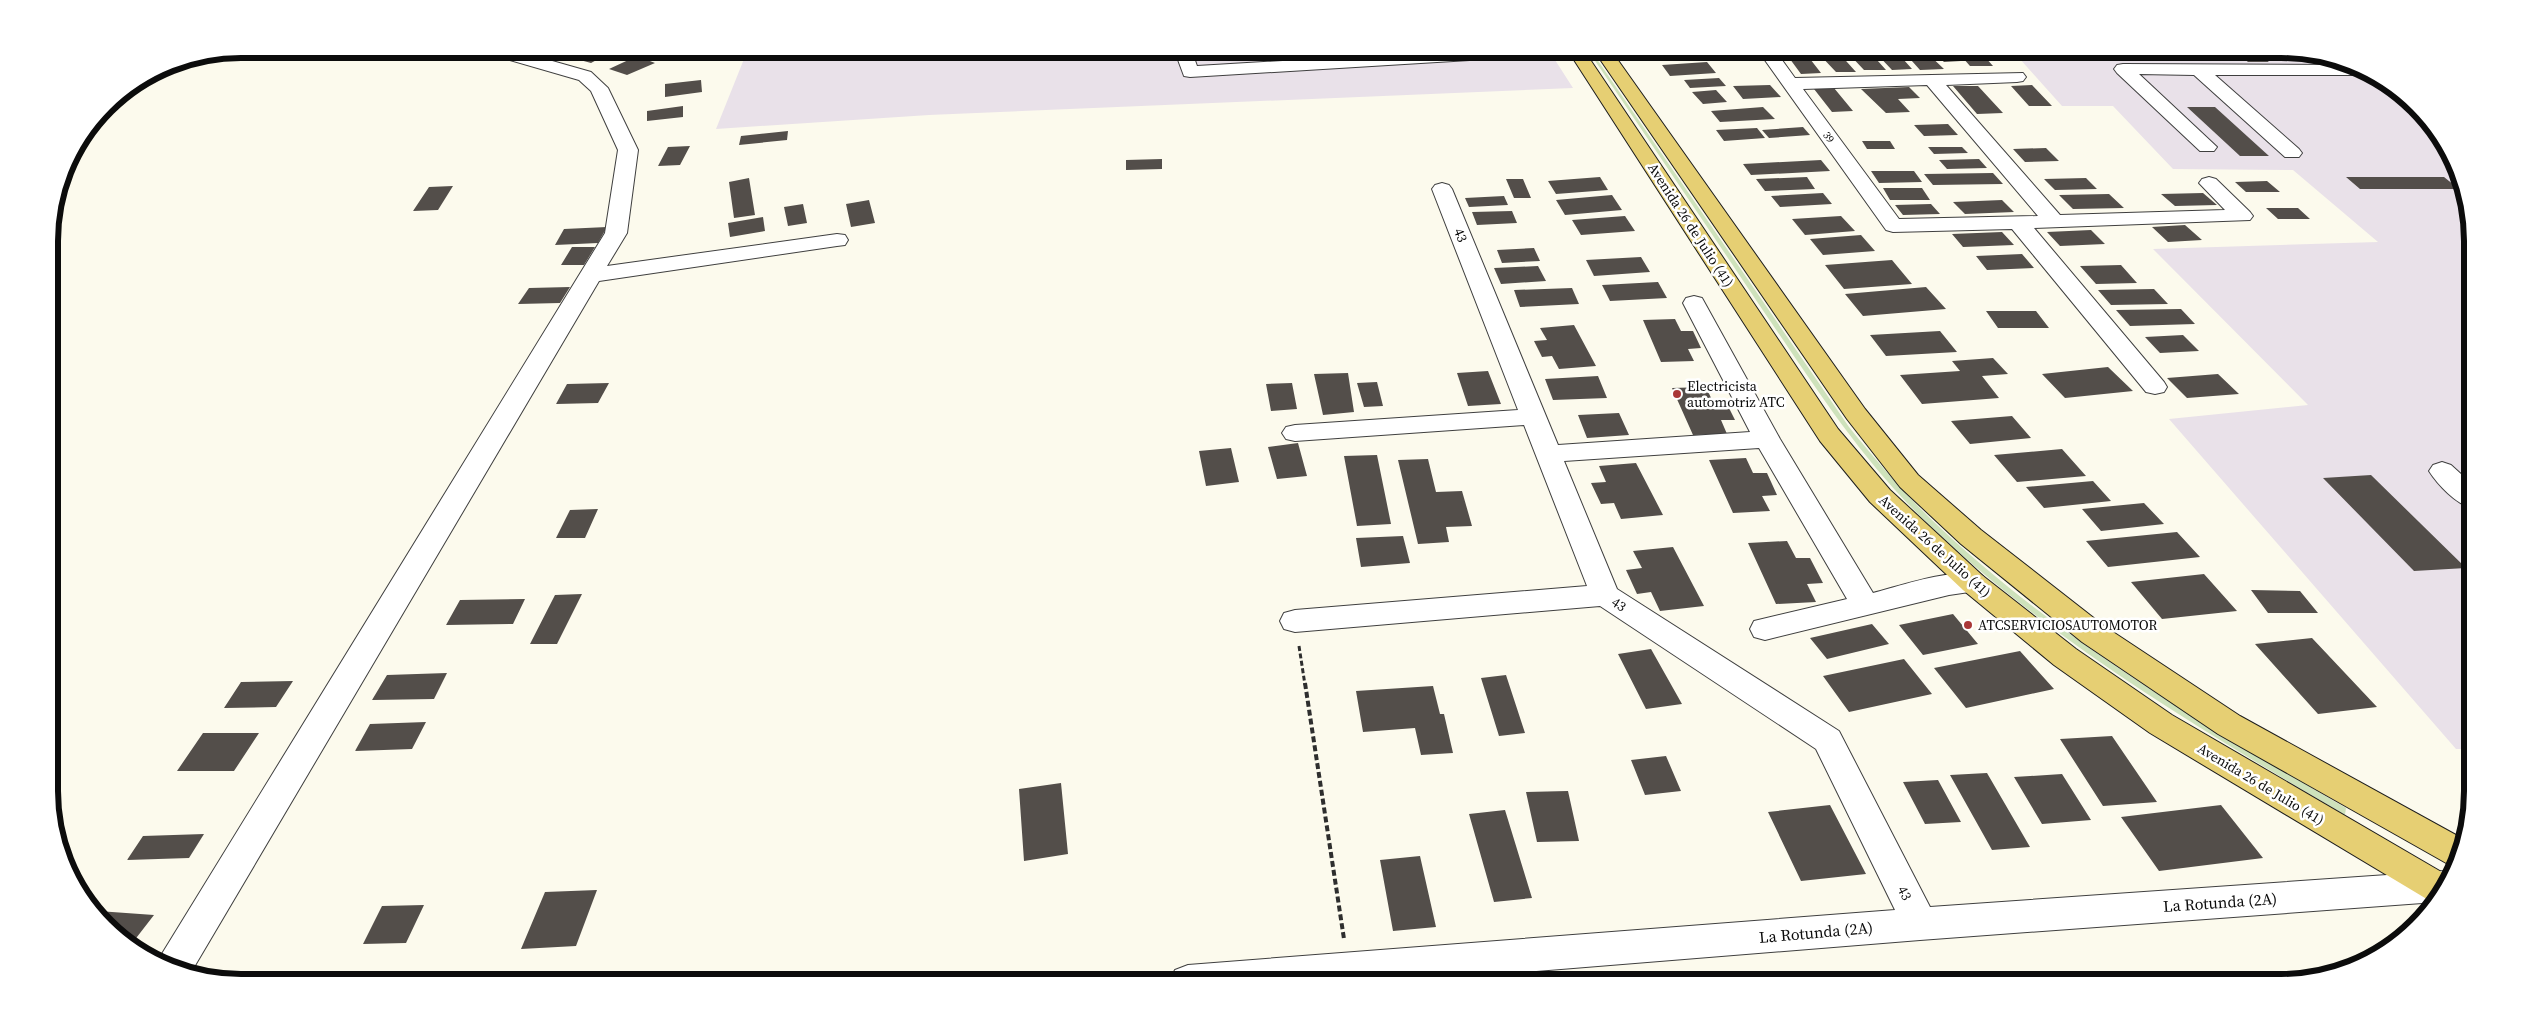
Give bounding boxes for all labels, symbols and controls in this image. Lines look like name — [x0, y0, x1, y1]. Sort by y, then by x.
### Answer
street label: 39 — [1819, 128, 1838, 146]
street label: Avenida 26 de Julio (41) — [1643, 159, 1739, 291]
street label: 43 — [1449, 225, 1473, 245]
place label: Electricista automotriz ATC — [1687, 376, 1785, 412]
marker: Electricista automotriz ATC — [1671, 388, 1683, 400]
street label: Avenida 26 de Julio (41) — [1875, 490, 1995, 602]
street label: 43 — [1608, 592, 1630, 616]
place label: ATCSERVICIOSAUTOMOTOR — [1978, 615, 2157, 635]
marker: ATCSERVICIOSAUTOMOTOR — [1962, 619, 1974, 631]
street label: Avenida 26 de Julio (41) — [2194, 738, 2328, 830]
street label: 43 — [1893, 882, 1917, 904]
street label: La Rotunda (2A) — [2162, 887, 2278, 917]
street label: La Rotunda (2A) — [1758, 916, 1874, 948]

